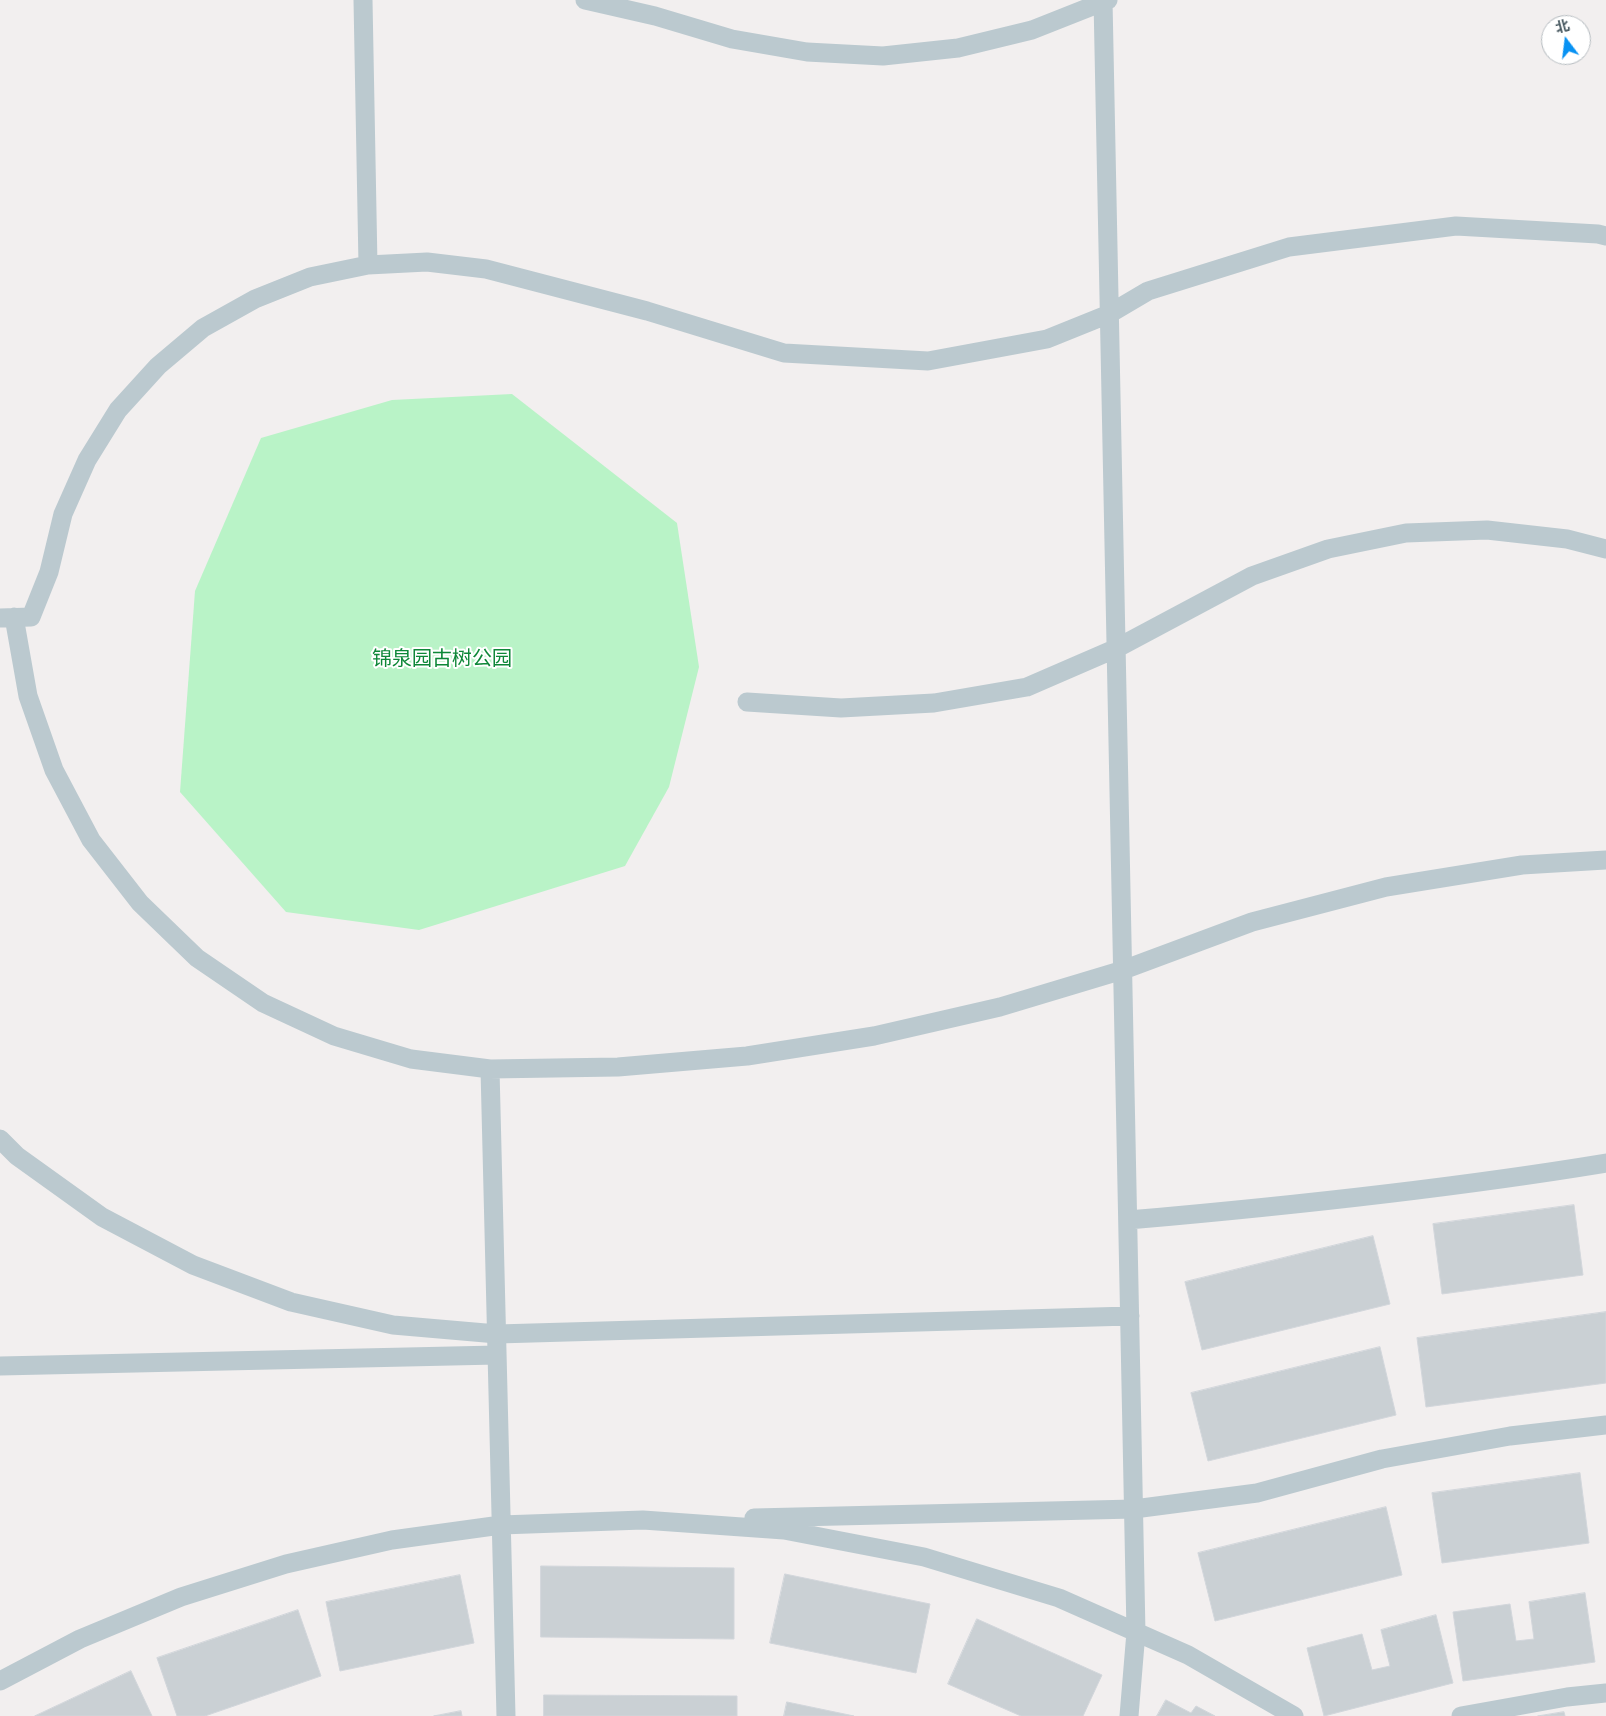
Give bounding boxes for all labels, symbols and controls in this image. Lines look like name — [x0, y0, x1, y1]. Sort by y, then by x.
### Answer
north arrow — [1541, 15, 1591, 65]
text: 北 — [1553, 15, 1572, 38]
park label: 锦泉园古树公园 — [372, 648, 512, 672]

